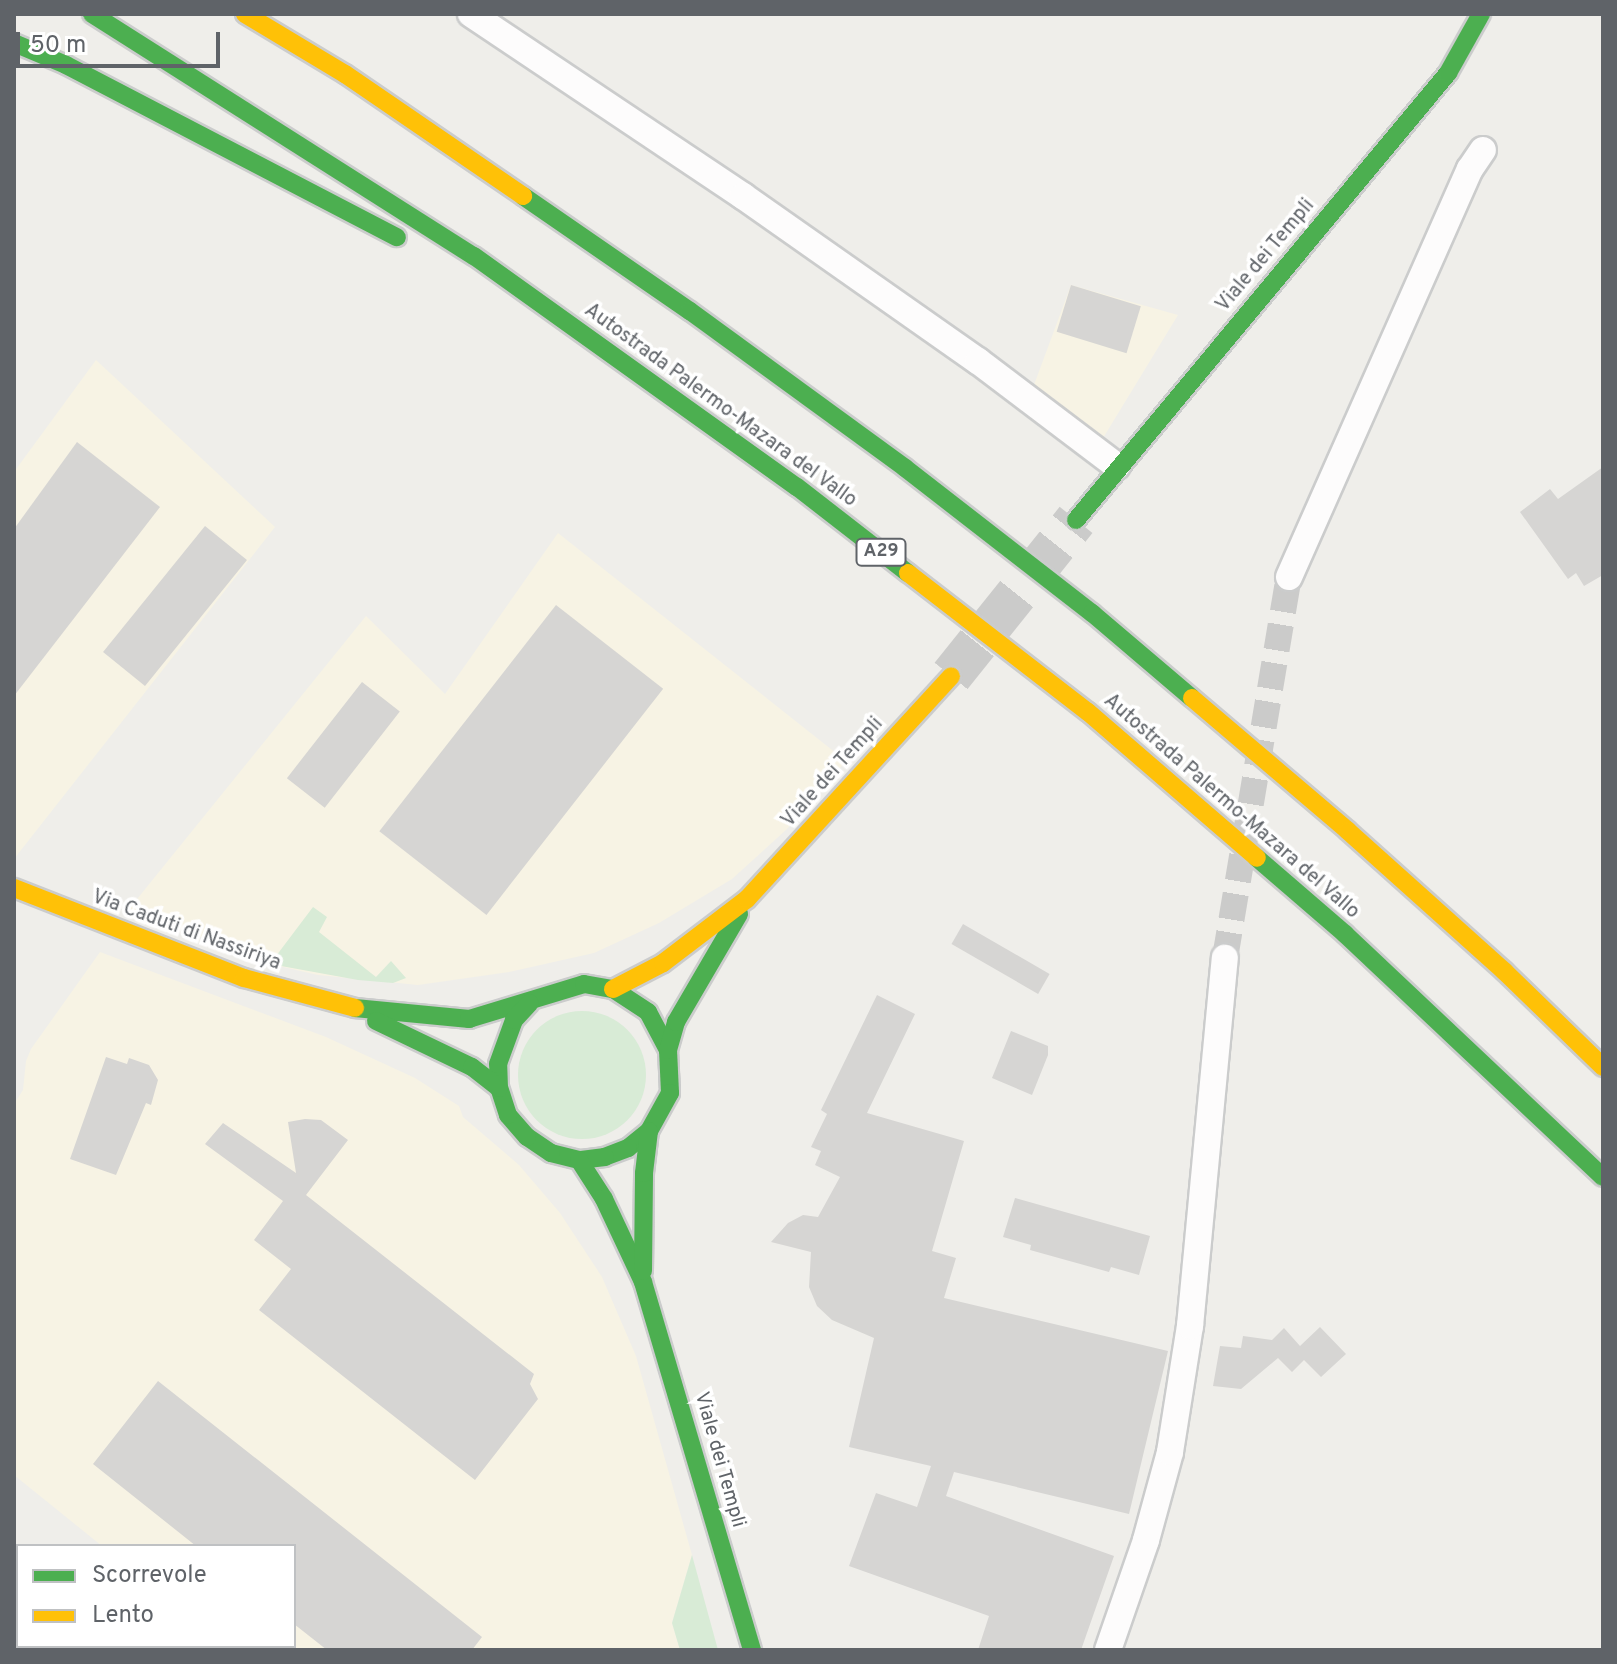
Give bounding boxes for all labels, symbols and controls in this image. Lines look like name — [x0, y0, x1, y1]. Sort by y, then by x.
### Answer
scale bar — [20, 16, 224, 66]
text: 50 m — [30, 31, 86, 61]
street label: Viale dei Templi — [1212, 194, 1320, 318]
street label: Autostrada Palermo-Mazara del Vallo — [579, 299, 861, 513]
road number: A29 — [855, 538, 907, 566]
street label: Autostrada Palermo-Mazara del Vallo — [1098, 689, 1364, 925]
street label: Viale dei Templi — [777, 713, 889, 833]
street label: Via Caduti di Nassiriya — [88, 886, 284, 976]
street label: Viale dei Templi — [688, 1389, 750, 1531]
legend — [16, 1544, 296, 1648]
text: Scorrevole — [92, 1561, 207, 1591]
text: Lento — [92, 1601, 154, 1631]

